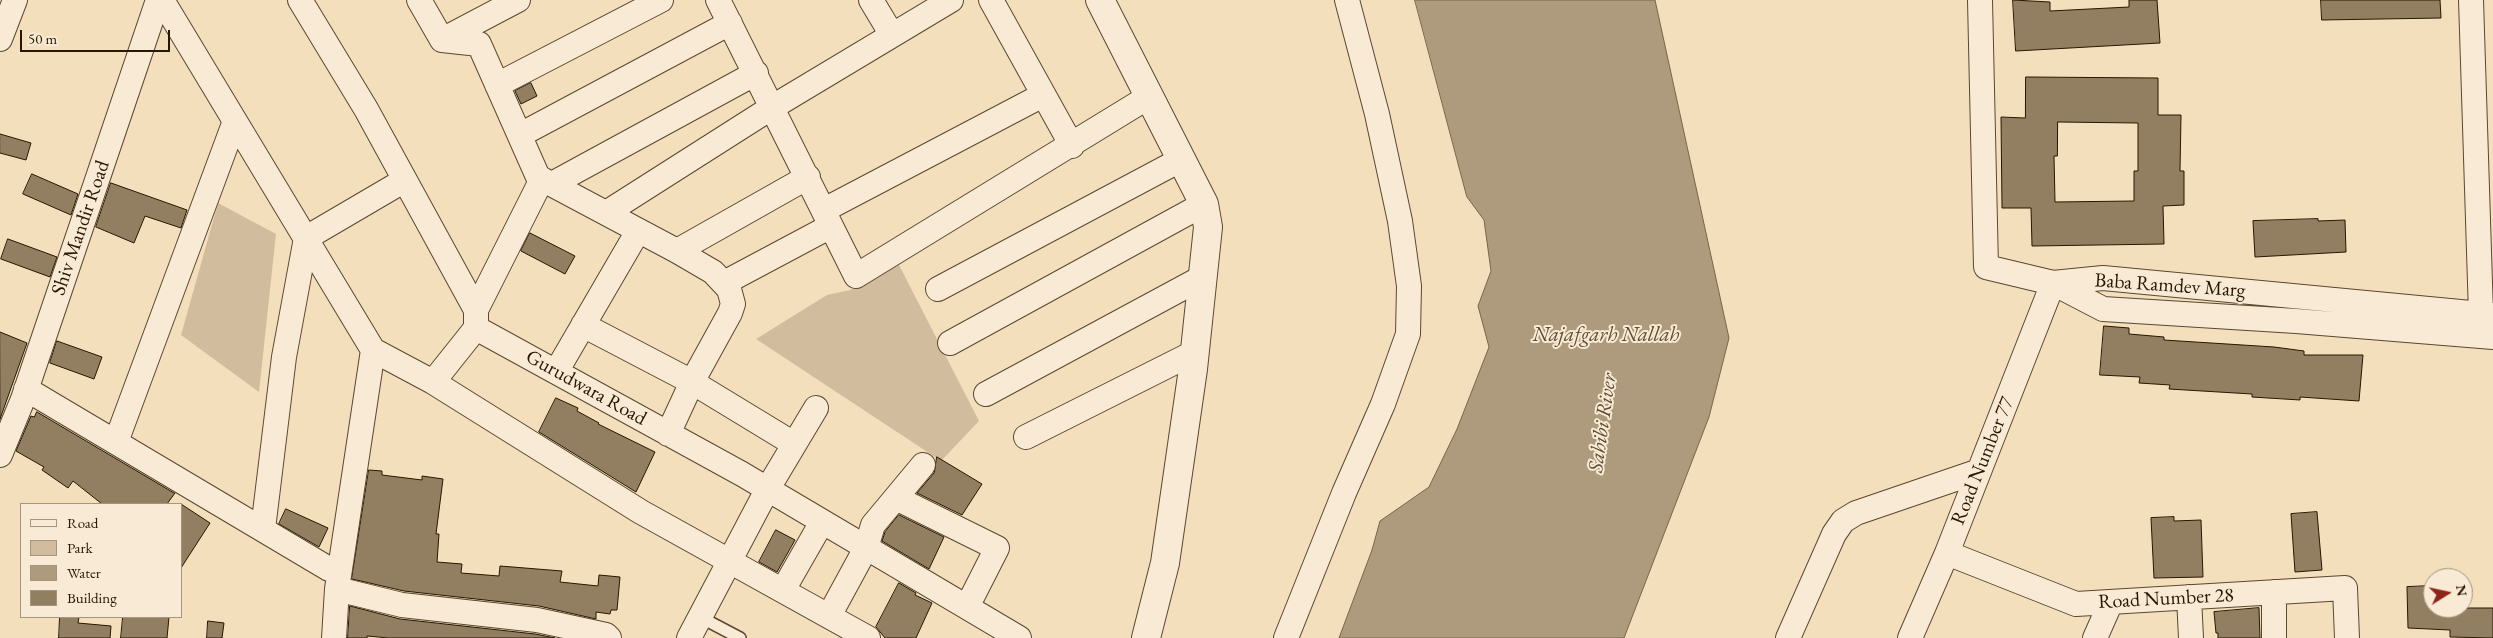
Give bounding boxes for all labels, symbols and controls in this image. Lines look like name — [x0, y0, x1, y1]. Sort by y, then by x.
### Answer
scale bar — [22, 20, 172, 52]
text: 50 m — [28, 29, 57, 48]
street label: Shiv Mandir Road — [47, 157, 115, 299]
street label: Baba Ramdev Marg — [2094, 269, 2246, 303]
water label: Najafgarh Nallah — [1532, 322, 1680, 348]
street label: Gurudwara Road — [521, 345, 651, 431]
water label: Sahibi River — [1584, 372, 1622, 474]
street label: Road Number 77 — [1946, 394, 2020, 528]
legend — [20, 503, 182, 618]
text: Road — [67, 513, 98, 532]
text: Park — [67, 538, 93, 557]
text: Water — [67, 563, 101, 582]
north arrow — [2423, 568, 2473, 618]
street label: Road Number 28 — [2098, 583, 2234, 615]
text: N — [2452, 583, 2472, 598]
text: Building — [67, 588, 117, 607]

